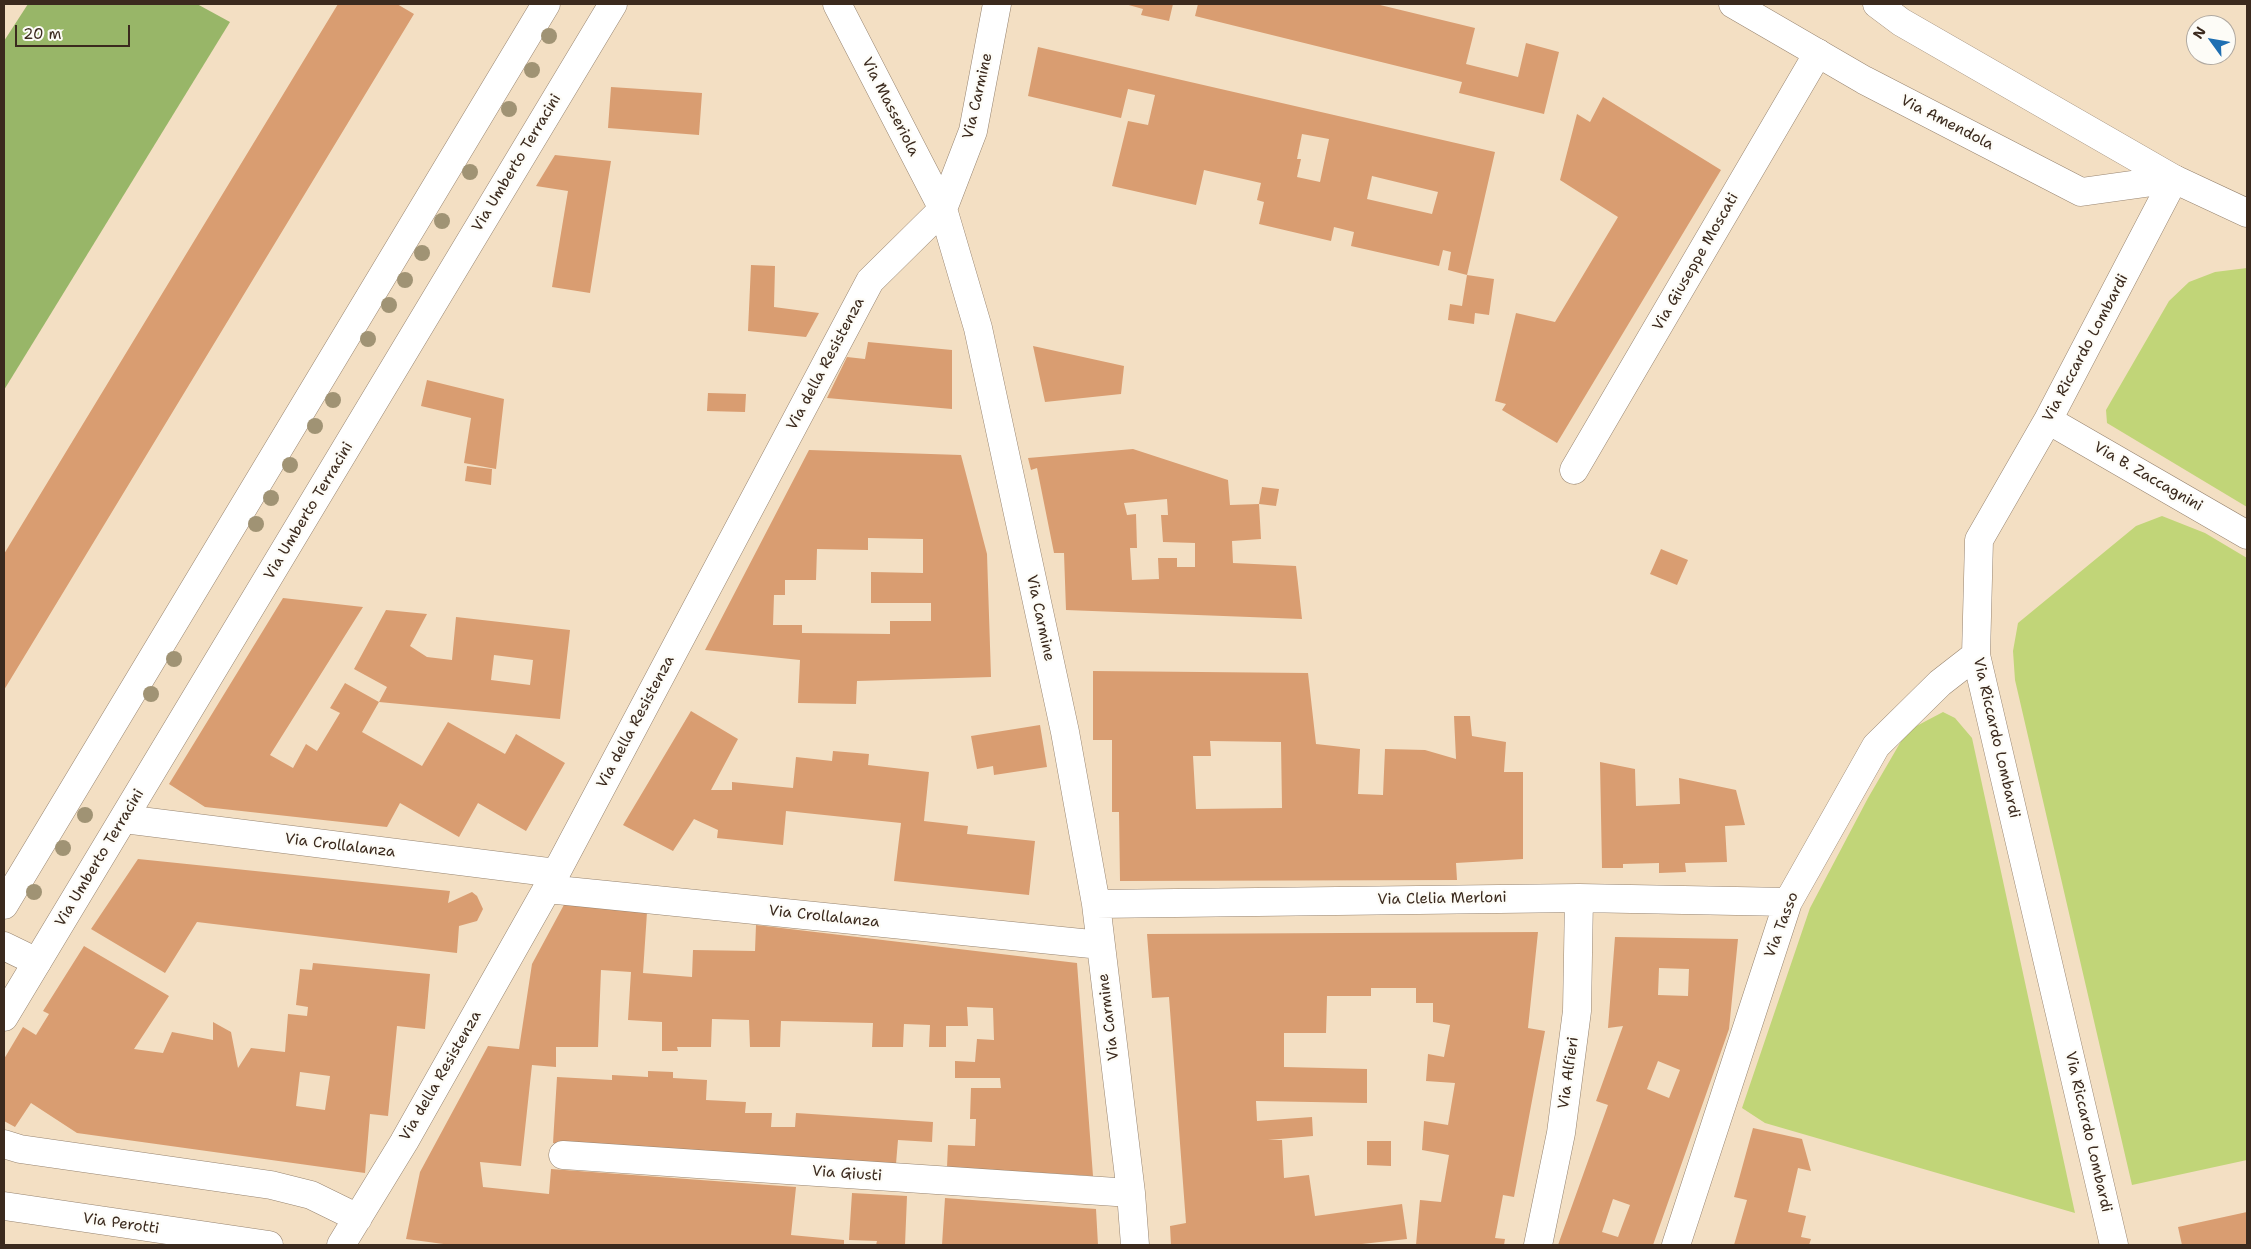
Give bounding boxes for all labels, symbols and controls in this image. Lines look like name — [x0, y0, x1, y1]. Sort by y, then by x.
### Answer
scale bar — [18, 15, 132, 47]
north arrow — [2186, 15, 2236, 65]
text: N — [2189, 23, 2210, 42]
text: 20 m — [23, 24, 62, 44]
street label: Via Carmine — [959, 51, 997, 141]
street label: Via Masseriola — [857, 55, 923, 159]
street label: Via Umberto Terracini — [469, 91, 565, 235]
street label: Via Amendola — [1898, 92, 1996, 154]
street label: Via Giuseppe Moscati — [1649, 190, 1743, 334]
street label: Via Riccardo Lombardi — [2039, 271, 2133, 425]
street label: Via della Resistenza — [783, 295, 869, 433]
street label: Via B. Zaccagnini — [2090, 438, 2206, 516]
street label: Via Umberto Terracini — [261, 439, 357, 583]
street label: Via Carmine — [1022, 573, 1058, 663]
street label: Via della Resistenza — [593, 653, 679, 791]
street label: Via Riccardo Lombardi — [1969, 656, 2023, 820]
street label: Via Umberto Terracini — [52, 786, 148, 930]
street label: Via Crollalanza — [284, 830, 396, 862]
street label: Via Clelia Merloni — [1377, 889, 1507, 909]
street label: Via Tasso — [1761, 890, 1803, 960]
street label: Via Crollalanza — [768, 902, 880, 932]
street label: Via Carmine — [1095, 972, 1123, 1062]
street label: Via della Resistenza — [396, 1008, 486, 1144]
street label: Via Alfieri — [1555, 1036, 1583, 1110]
street label: Via Riccardo Lombardi — [2061, 1050, 2115, 1214]
street label: Via Giusti — [811, 1163, 883, 1185]
street label: Via Perotti — [82, 1210, 160, 1238]

